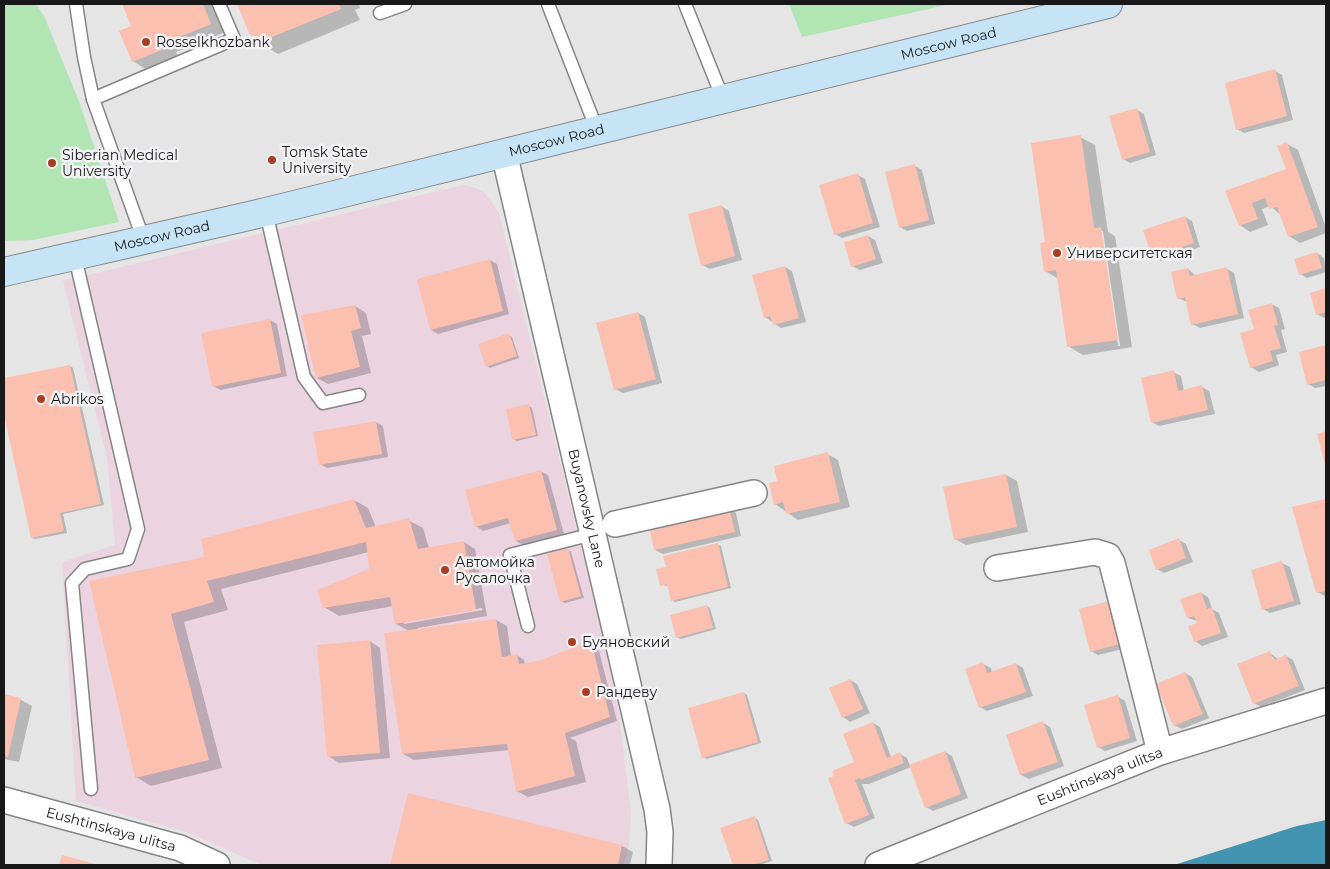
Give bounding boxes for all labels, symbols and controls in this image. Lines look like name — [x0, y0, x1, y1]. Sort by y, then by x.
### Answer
street label: Moscow Road — [899, 23, 998, 64]
place label: Rosselkhozbank — [156, 33, 271, 51]
marker: Rosselkhozbank — [140, 36, 152, 48]
street label: Moscow Road — [507, 120, 606, 161]
place label: Tomsk State University — [282, 143, 368, 177]
place label: Siberian Medical University — [62, 146, 178, 180]
marker: Tomsk State University — [266, 154, 278, 166]
marker: Siberian Medical University — [46, 157, 58, 169]
street label: Moscow Road — [112, 216, 212, 256]
place label: Университетская — [1067, 244, 1193, 262]
marker: Университетская — [1051, 247, 1063, 259]
place label: Abrikos — [51, 390, 104, 408]
marker: Abrikos — [35, 393, 47, 405]
street label: Buyanovsky Lane — [564, 447, 609, 570]
place label: Автомойка Русалочка — [455, 553, 535, 587]
marker: Автомойка Русалочка — [439, 564, 451, 576]
place label: Буяновский — [582, 633, 670, 651]
marker: Буяновский — [566, 636, 578, 648]
place label: Рандеву — [596, 683, 658, 701]
marker: Рандеву — [580, 686, 592, 698]
street label: Eushtinskaya ulitsa — [1034, 743, 1165, 809]
street label: Eushtinskaya ulitsa — [44, 803, 178, 856]

